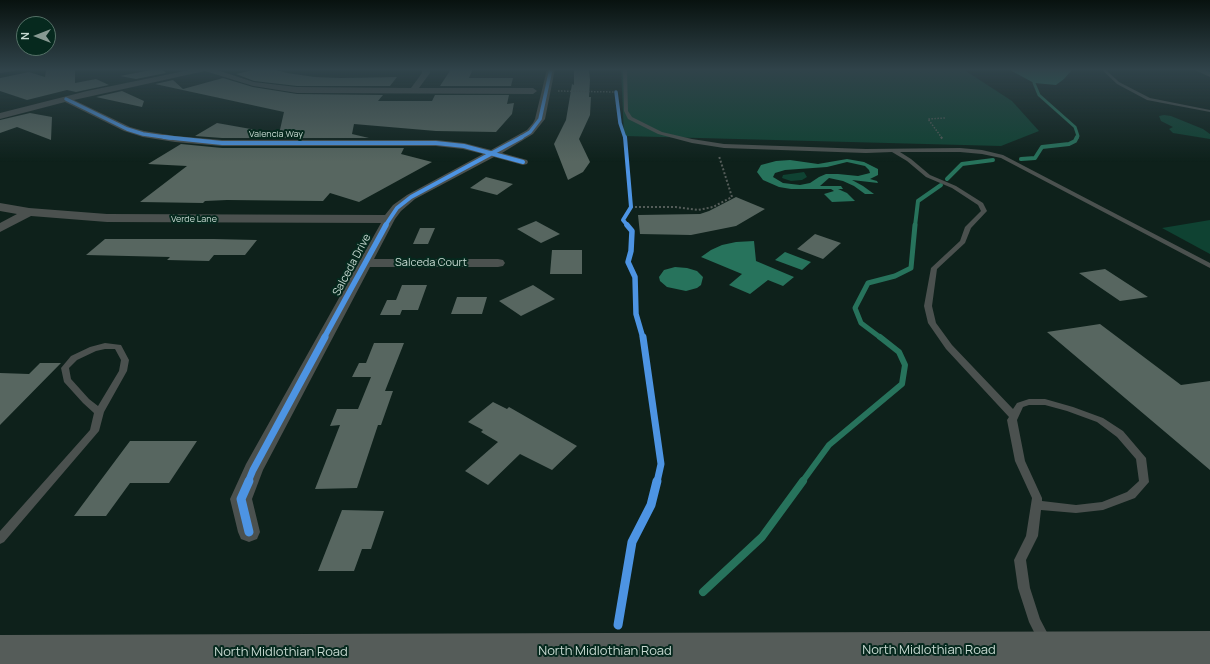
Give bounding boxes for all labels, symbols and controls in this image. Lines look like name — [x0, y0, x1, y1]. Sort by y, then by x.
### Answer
north arrow — [16, 16, 56, 56]
text: N — [17, 32, 32, 40]
street label: Valencia Way — [249, 129, 303, 139]
street label: Verde Lane — [171, 214, 217, 224]
street label: Salceda Drive — [330, 232, 374, 298]
street label: Salceda Court — [395, 256, 467, 270]
street label: North Midlothian Road — [862, 642, 996, 658]
street label: North Midlothian Road — [538, 643, 672, 659]
street label: North Midlothian Road — [214, 644, 348, 660]

